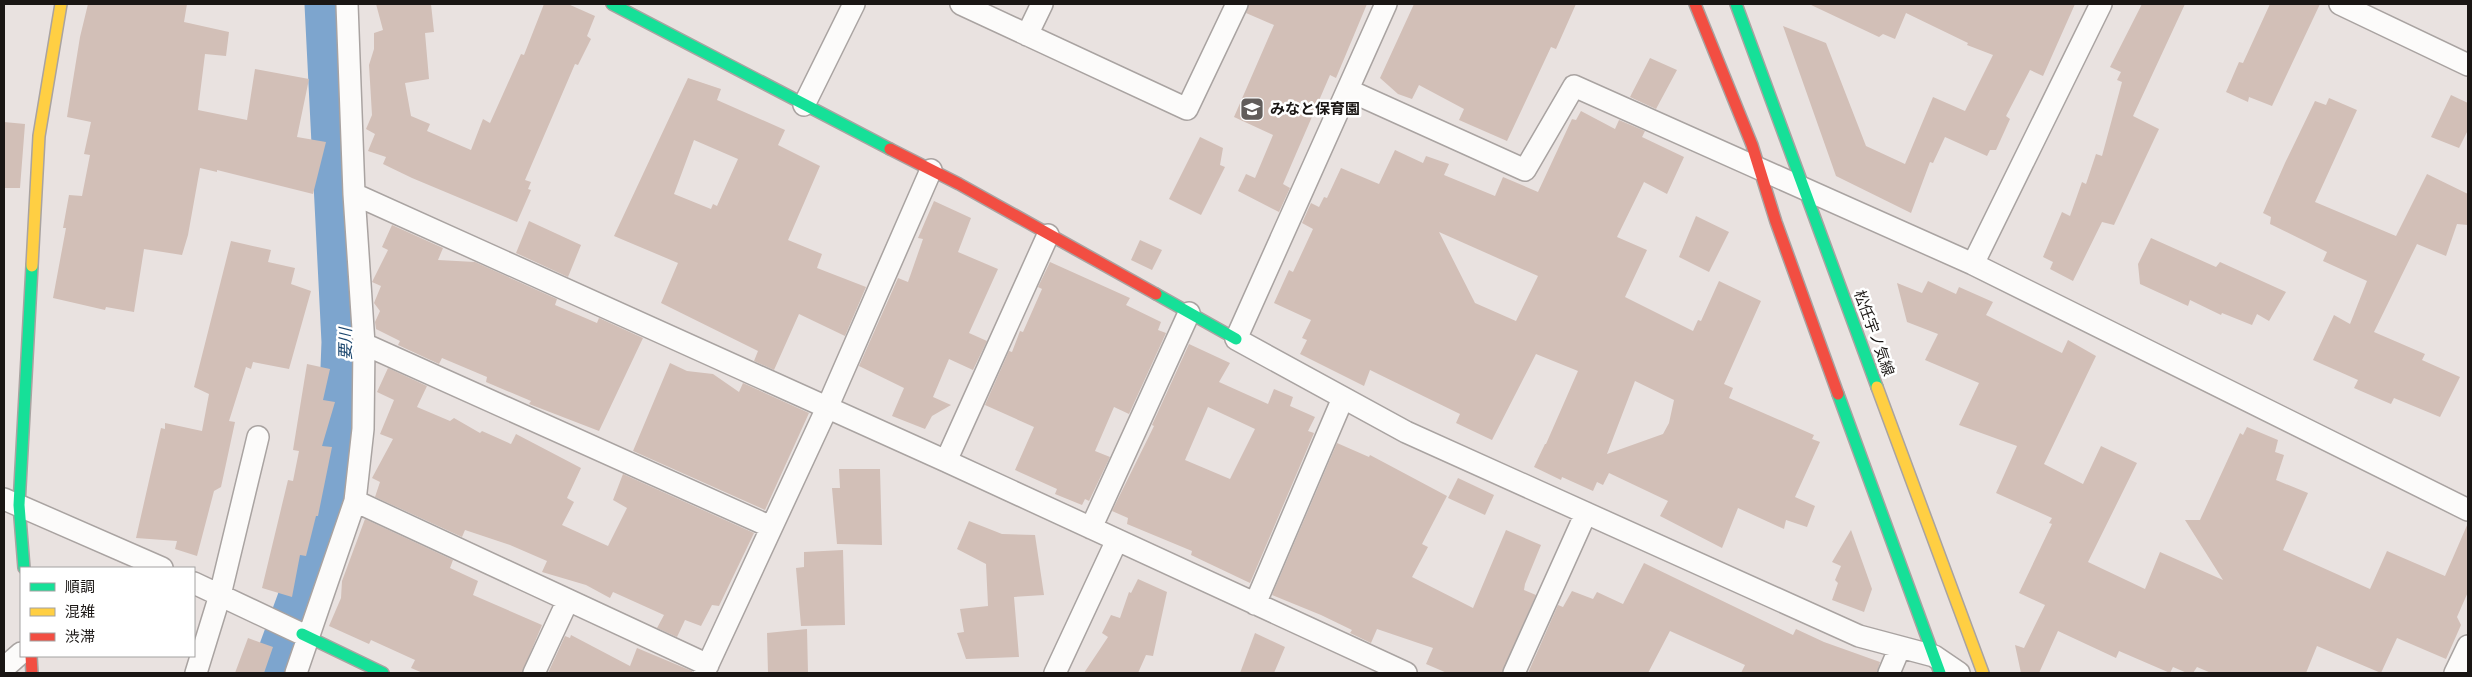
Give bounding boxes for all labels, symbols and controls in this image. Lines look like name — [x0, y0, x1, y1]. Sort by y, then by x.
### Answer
school or university icon: みなと保育園 — [1239, 96, 1265, 122]
place label: みなと保育園 — [1270, 100, 1360, 118]
street label: 松任宇ノ気線 — [1850, 288, 1898, 378]
water label: 要川 — [336, 326, 355, 360]
legend — [20, 567, 195, 657]
text: 順調 — [65, 578, 95, 596]
text: 混雑 — [65, 603, 95, 621]
text: 渋滞 — [65, 628, 95, 646]

